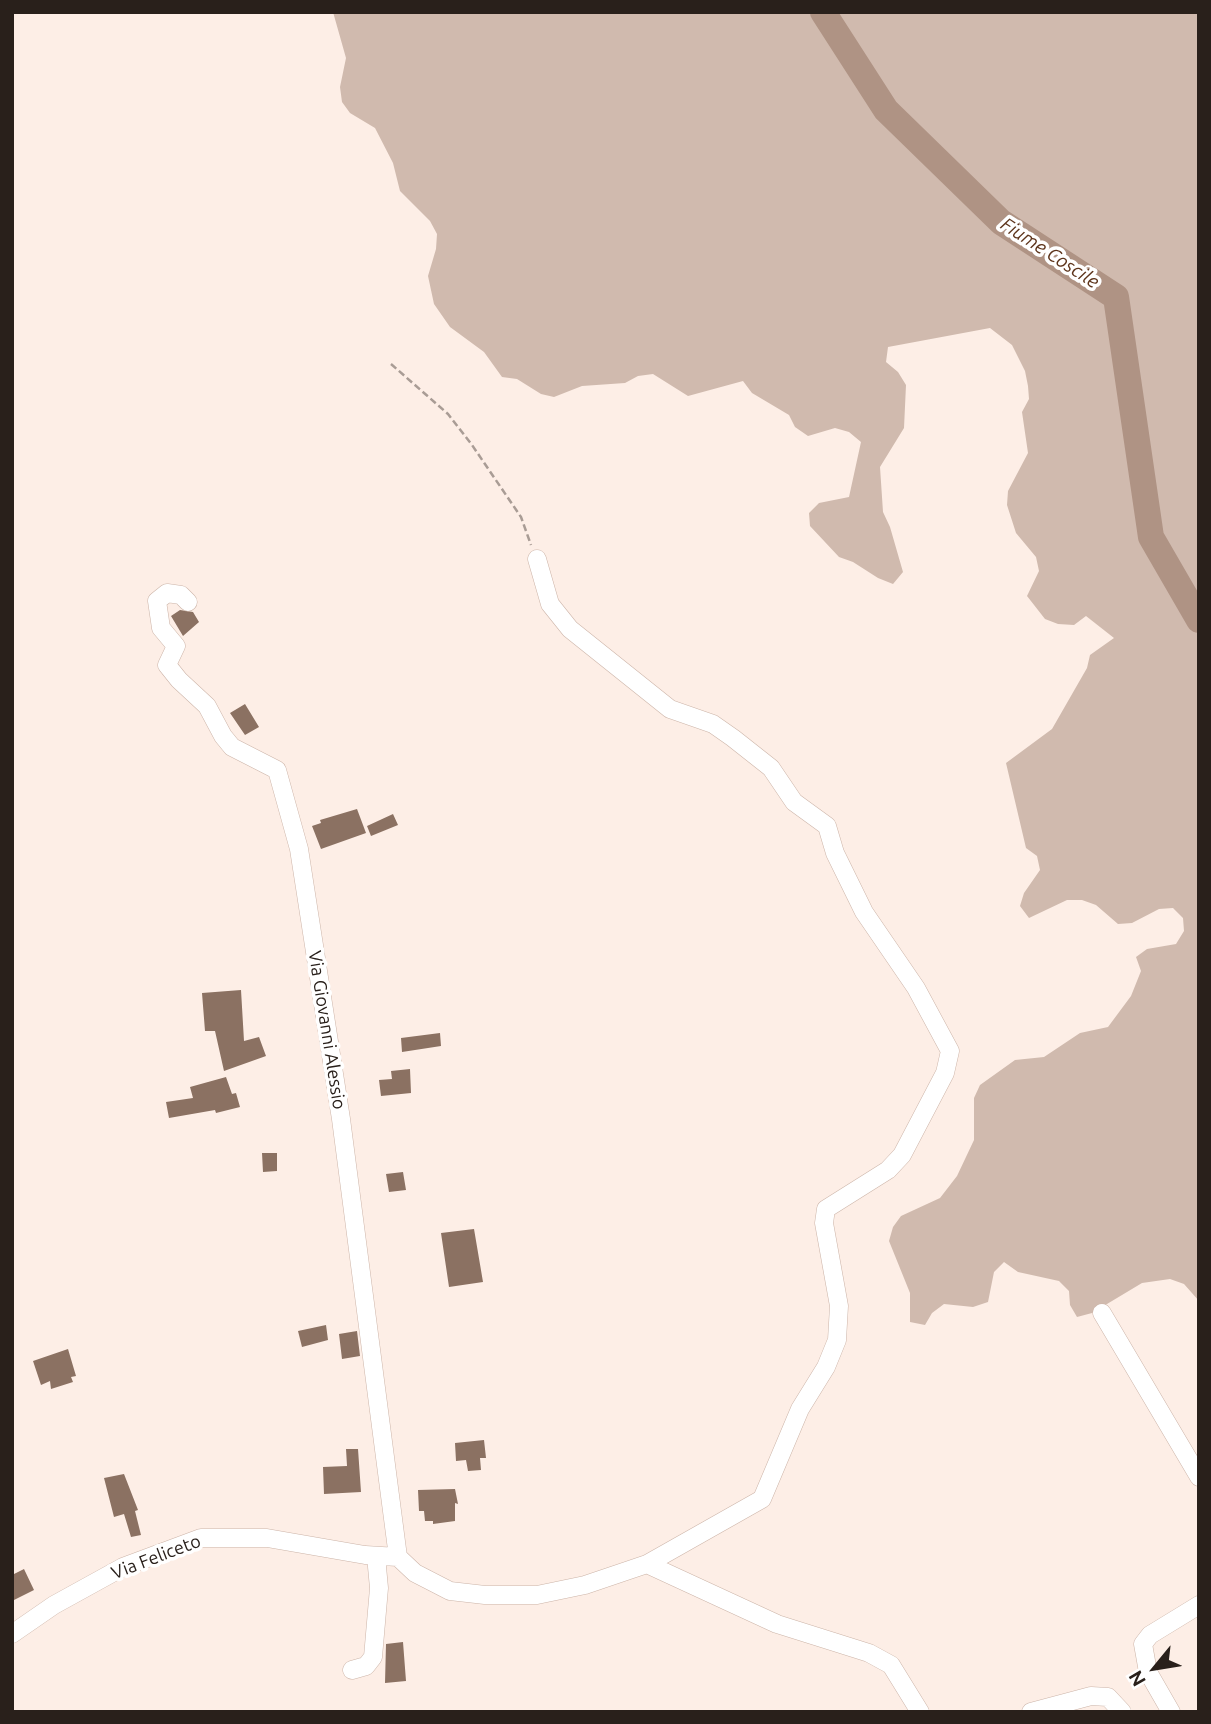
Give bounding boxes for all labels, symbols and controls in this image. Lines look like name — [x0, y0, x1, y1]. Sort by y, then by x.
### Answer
water label: Fiume Coscile — [997, 213, 1103, 293]
street label: Via Giovanni Alessio — [304, 949, 350, 1111]
street label: Via Feliceto — [108, 1530, 204, 1584]
north arrow — [1120, 1633, 1190, 1703]
text: N — [1124, 1667, 1150, 1690]

